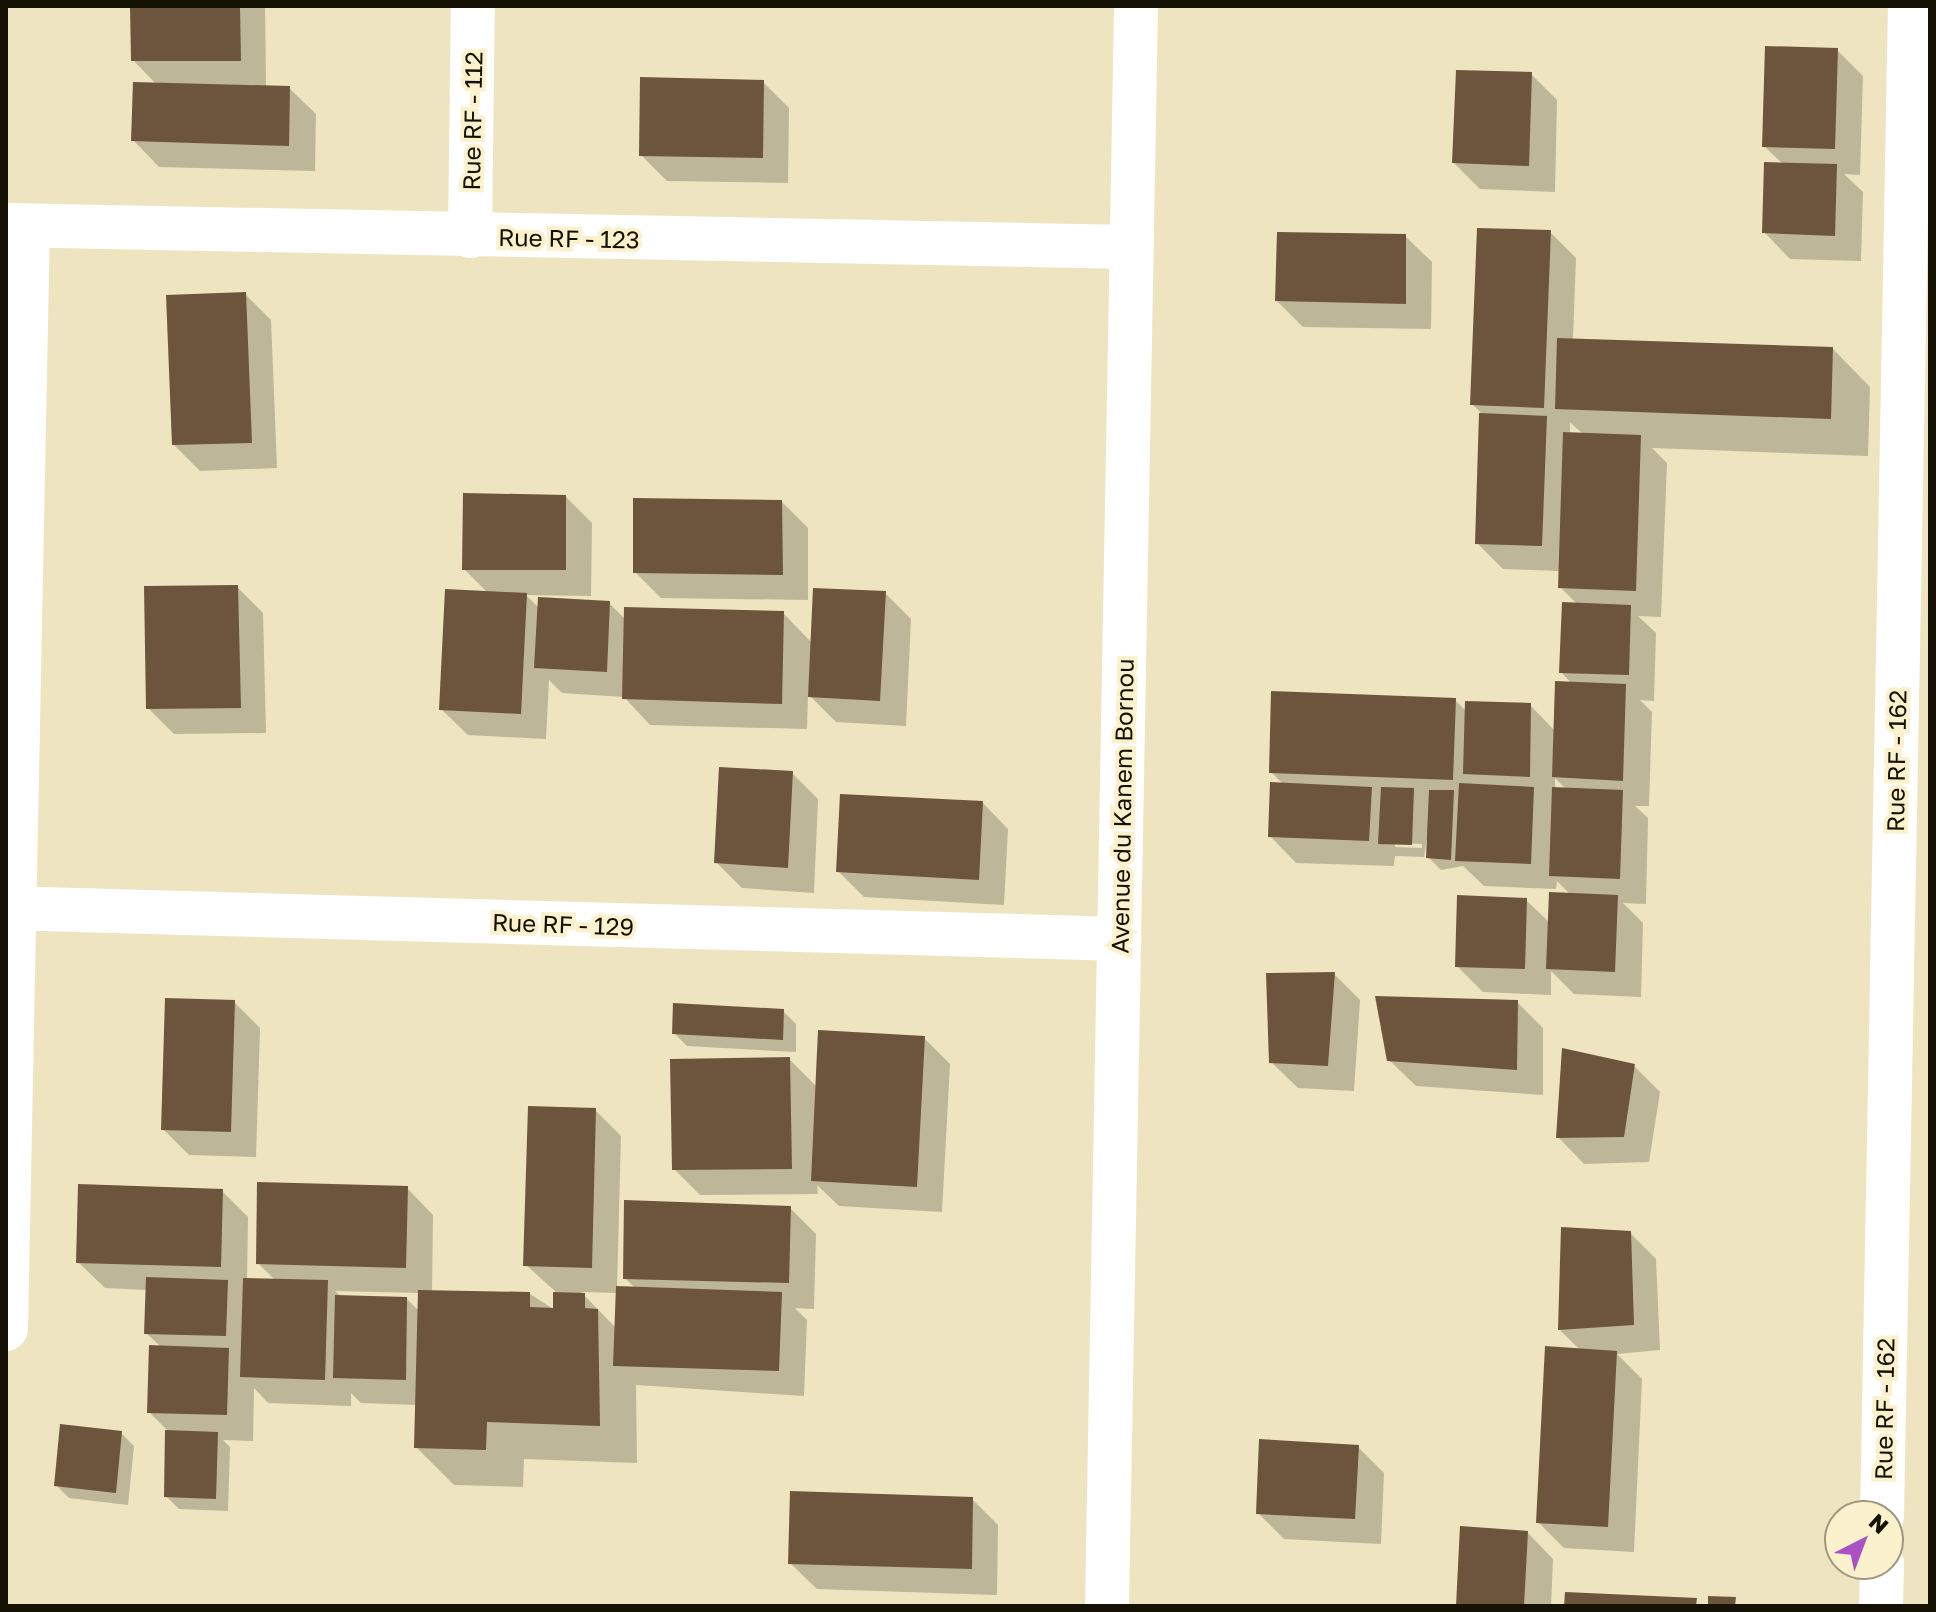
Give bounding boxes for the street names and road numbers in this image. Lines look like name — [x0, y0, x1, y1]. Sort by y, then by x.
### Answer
street label: Rue RF - 112 — [456, 51, 488, 191]
street label: Rue RF - 123 — [498, 222, 640, 254]
street label: Avenue du Kanem Bornou — [1105, 658, 1139, 954]
street label: Rue RF - 162 — [1880, 690, 1912, 832]
street label: Rue RF - 129 — [492, 907, 634, 941]
street label: Rue RF - 162 — [1868, 1338, 1900, 1480]

